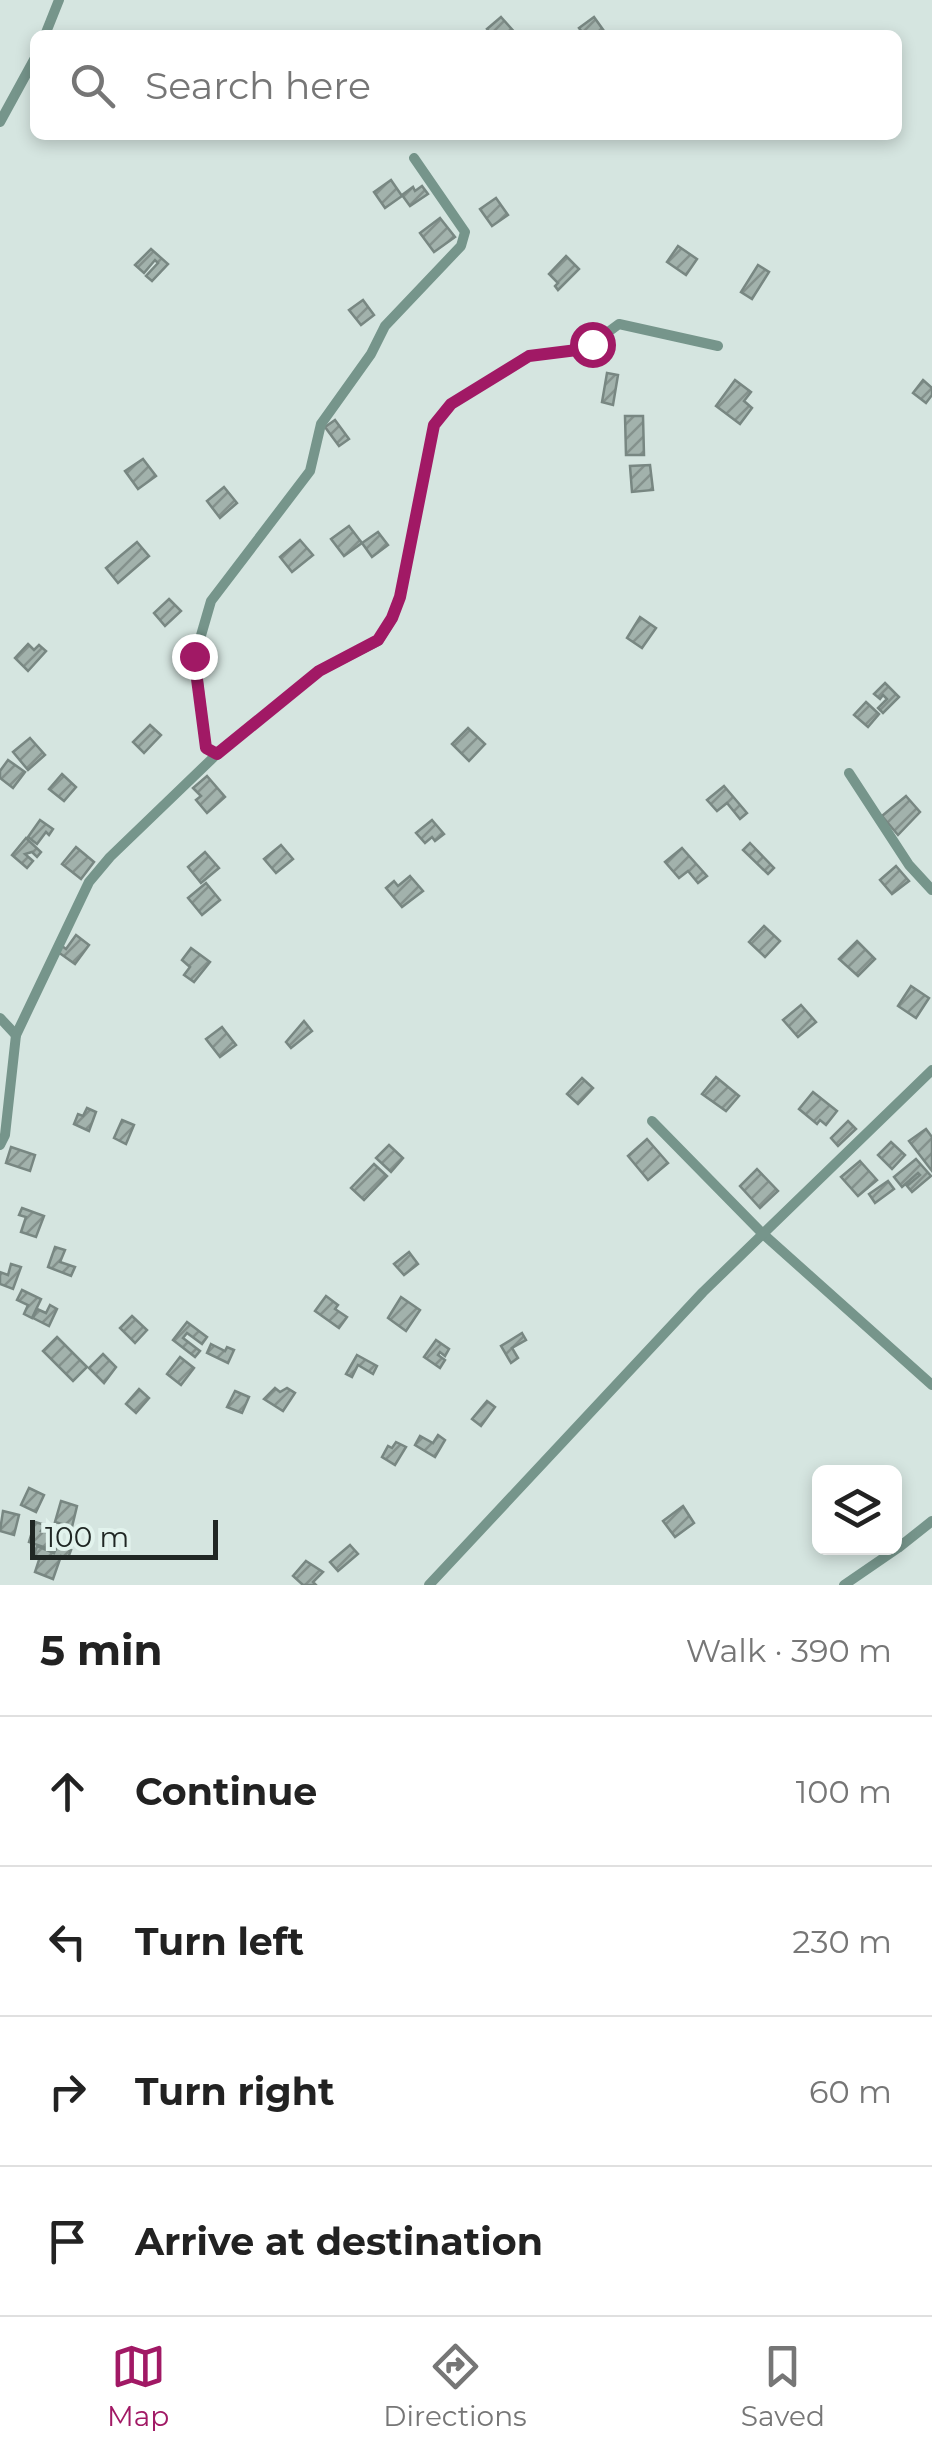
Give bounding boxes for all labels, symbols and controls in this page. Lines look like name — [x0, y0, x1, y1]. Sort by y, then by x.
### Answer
search box — [30, 30, 902, 140]
icon: search — [65, 58, 120, 113]
text: Search here — [145, 62, 371, 109]
route start — [570, 322, 616, 368]
route end — [172, 634, 218, 680]
map controls — [812, 1465, 902, 1555]
button: layers — [812, 1465, 902, 1555]
scale bar — [30, 1515, 218, 1560]
text: 100 m — [45, 1520, 129, 1554]
text: 5 min — [40, 1624, 163, 1676]
text: Walk · 390 m — [686, 1631, 892, 1670]
icon: ahead — [40, 1764, 95, 1819]
text: Continue — [135, 1768, 317, 1815]
text: 100 m — [796, 1772, 892, 1811]
icon: left — [40, 1914, 95, 1969]
text: Turn left — [135, 1918, 304, 1965]
text: 230 m — [792, 1922, 892, 1961]
icon: right — [40, 2064, 95, 2119]
text: Turn right — [135, 2068, 334, 2115]
text: 60 m — [809, 2072, 892, 2111]
icon: arrive — [40, 2214, 95, 2269]
text: Arrive at destination — [135, 2218, 543, 2265]
tab: Map — [107, 2339, 169, 2433]
tab: Directions — [383, 2339, 527, 2433]
tab: Saved — [741, 2339, 825, 2433]

